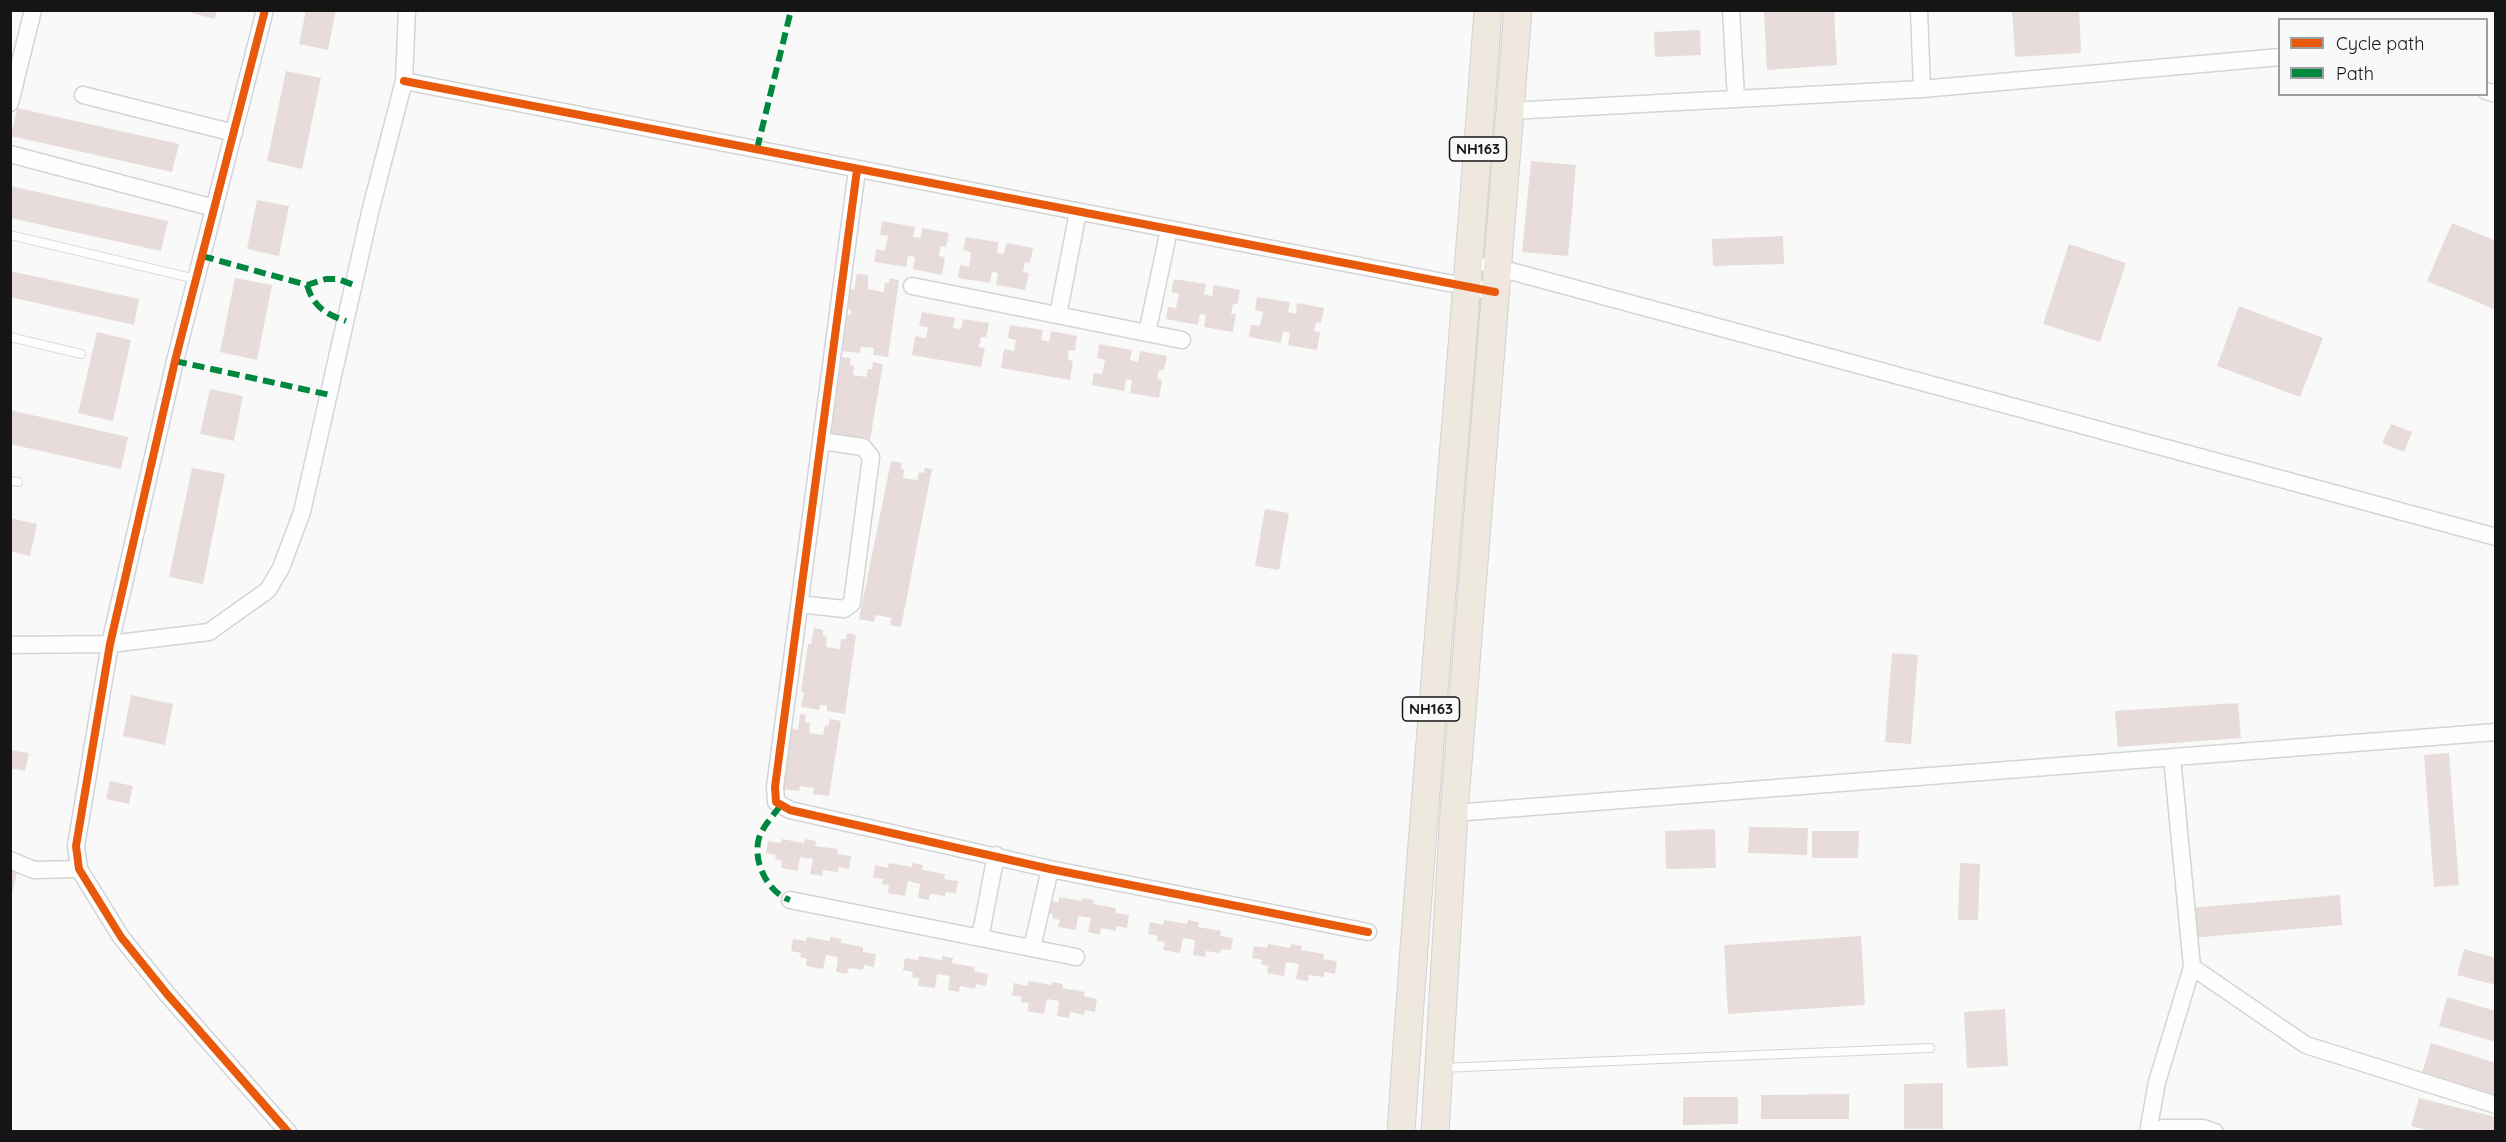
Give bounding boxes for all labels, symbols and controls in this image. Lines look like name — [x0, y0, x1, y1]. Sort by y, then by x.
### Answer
legend — [2278, 18, 2488, 96]
text: Cycle path — [2336, 32, 2424, 55]
text: Path — [2336, 62, 2374, 85]
road number: NH163 — [1450, 137, 1506, 161]
road number: NH163 — [1402, 697, 1460, 721]

